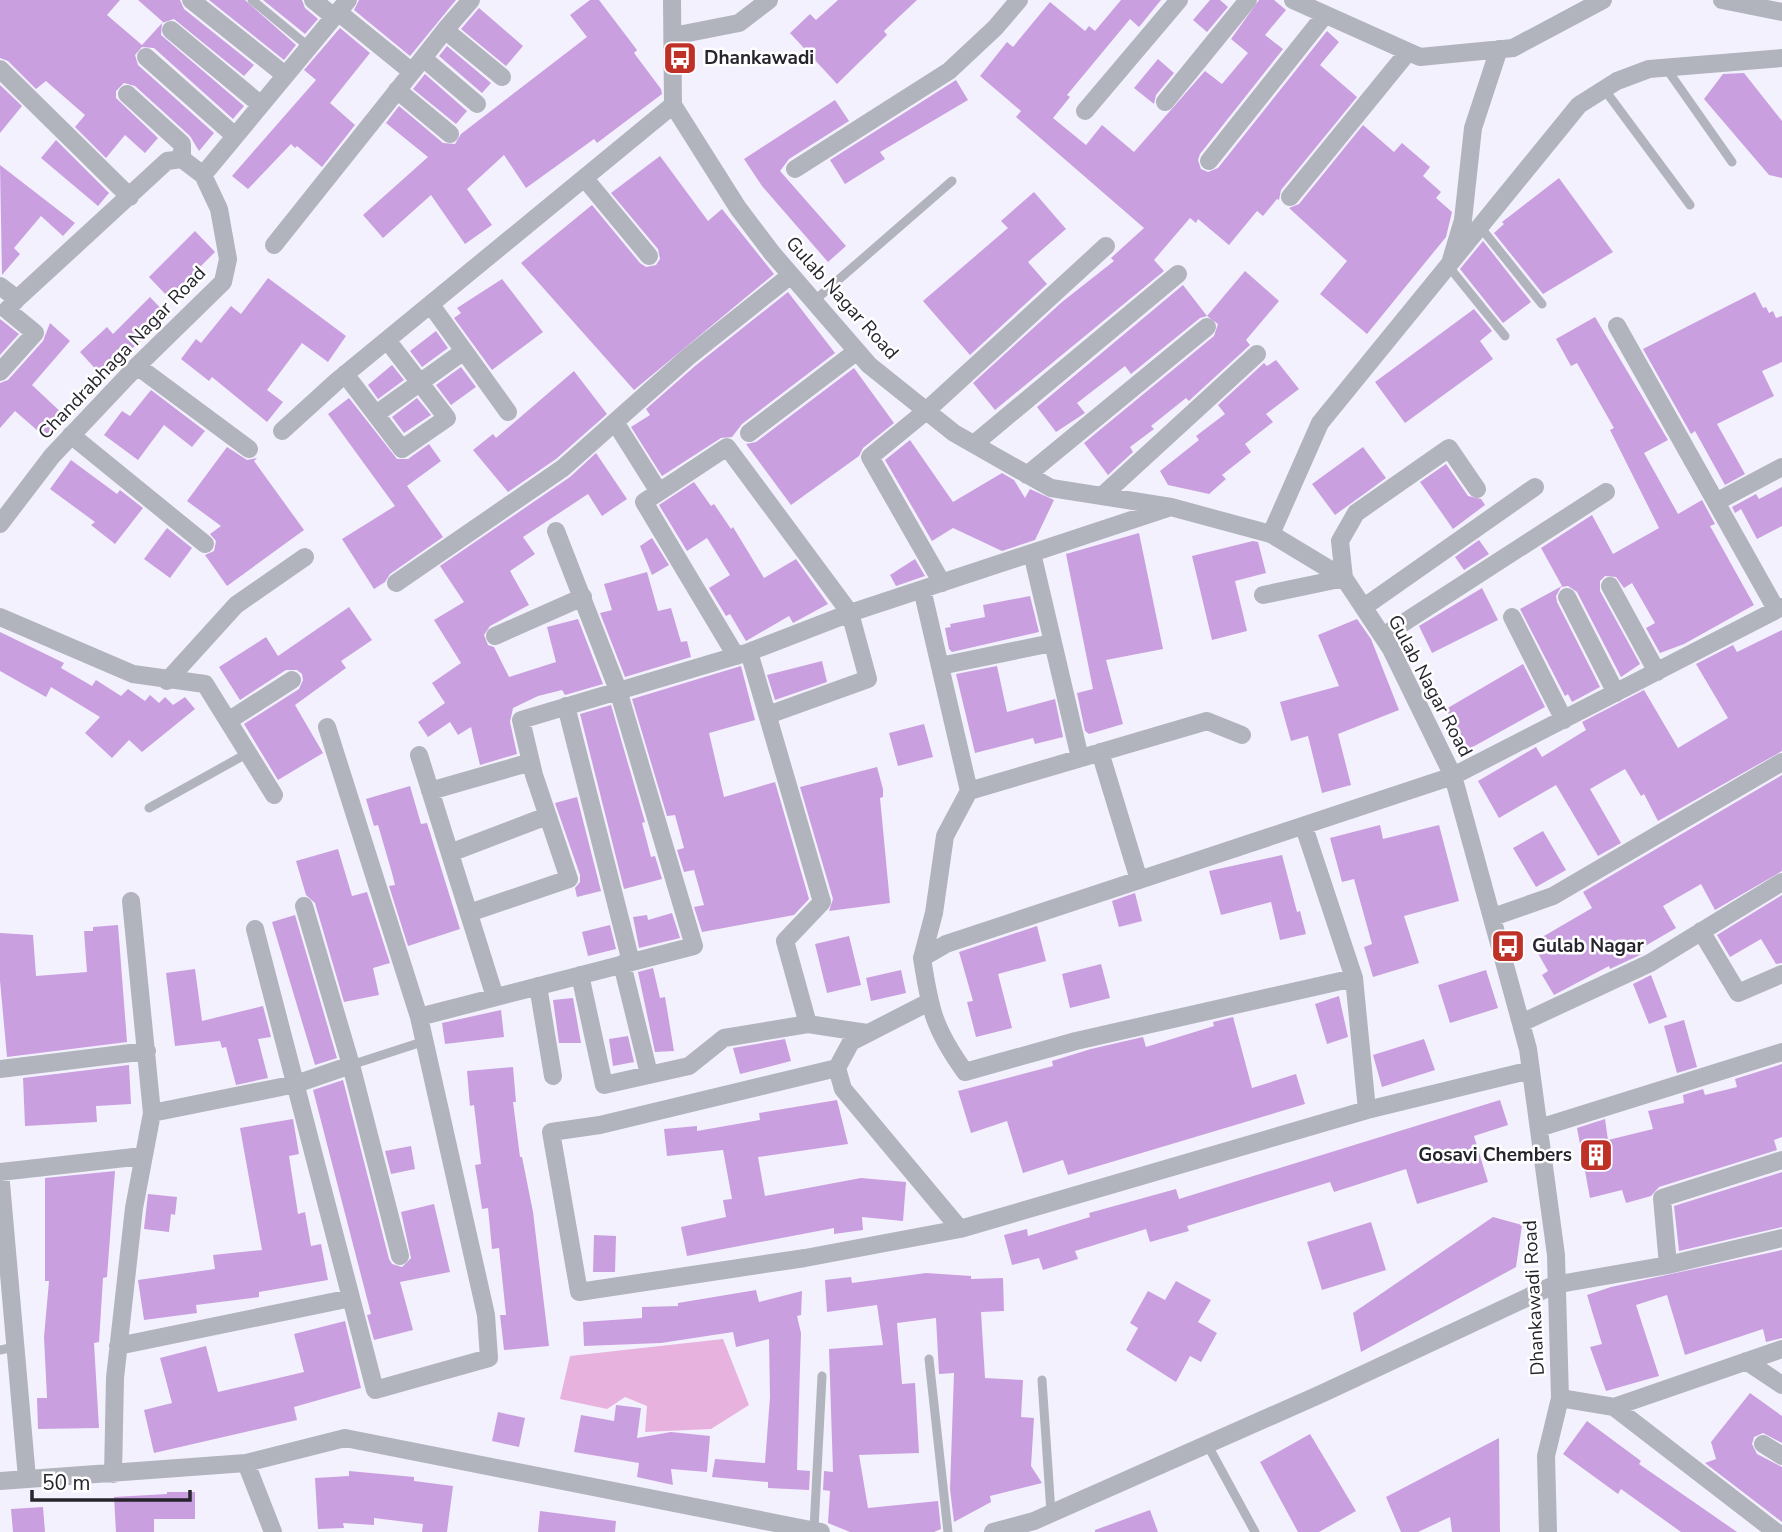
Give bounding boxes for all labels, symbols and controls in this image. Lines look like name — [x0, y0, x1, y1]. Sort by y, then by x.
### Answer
bus stop icon: Dhankawadi — [661, 39, 699, 77]
place label: Dhankawadi — [704, 45, 814, 71]
street label: Gulab Nagar Road — [780, 231, 904, 365]
street label: Chandrabhaga Nagar Road — [32, 261, 212, 445]
street label: Gulab Nagar Road — [1382, 610, 1478, 762]
bus stop icon: Gulab Nagar — [1489, 927, 1527, 965]
place label: Gulab Nagar — [1532, 933, 1644, 959]
building icon: Gosavi Chembers — [1577, 1136, 1615, 1174]
place label: Gosavi Chembers — [1418, 1142, 1572, 1168]
street label: Dhankawadi Road — [1517, 1220, 1551, 1376]
scale bar — [32, 1458, 189, 1502]
text: 50 m — [42, 1469, 91, 1497]

